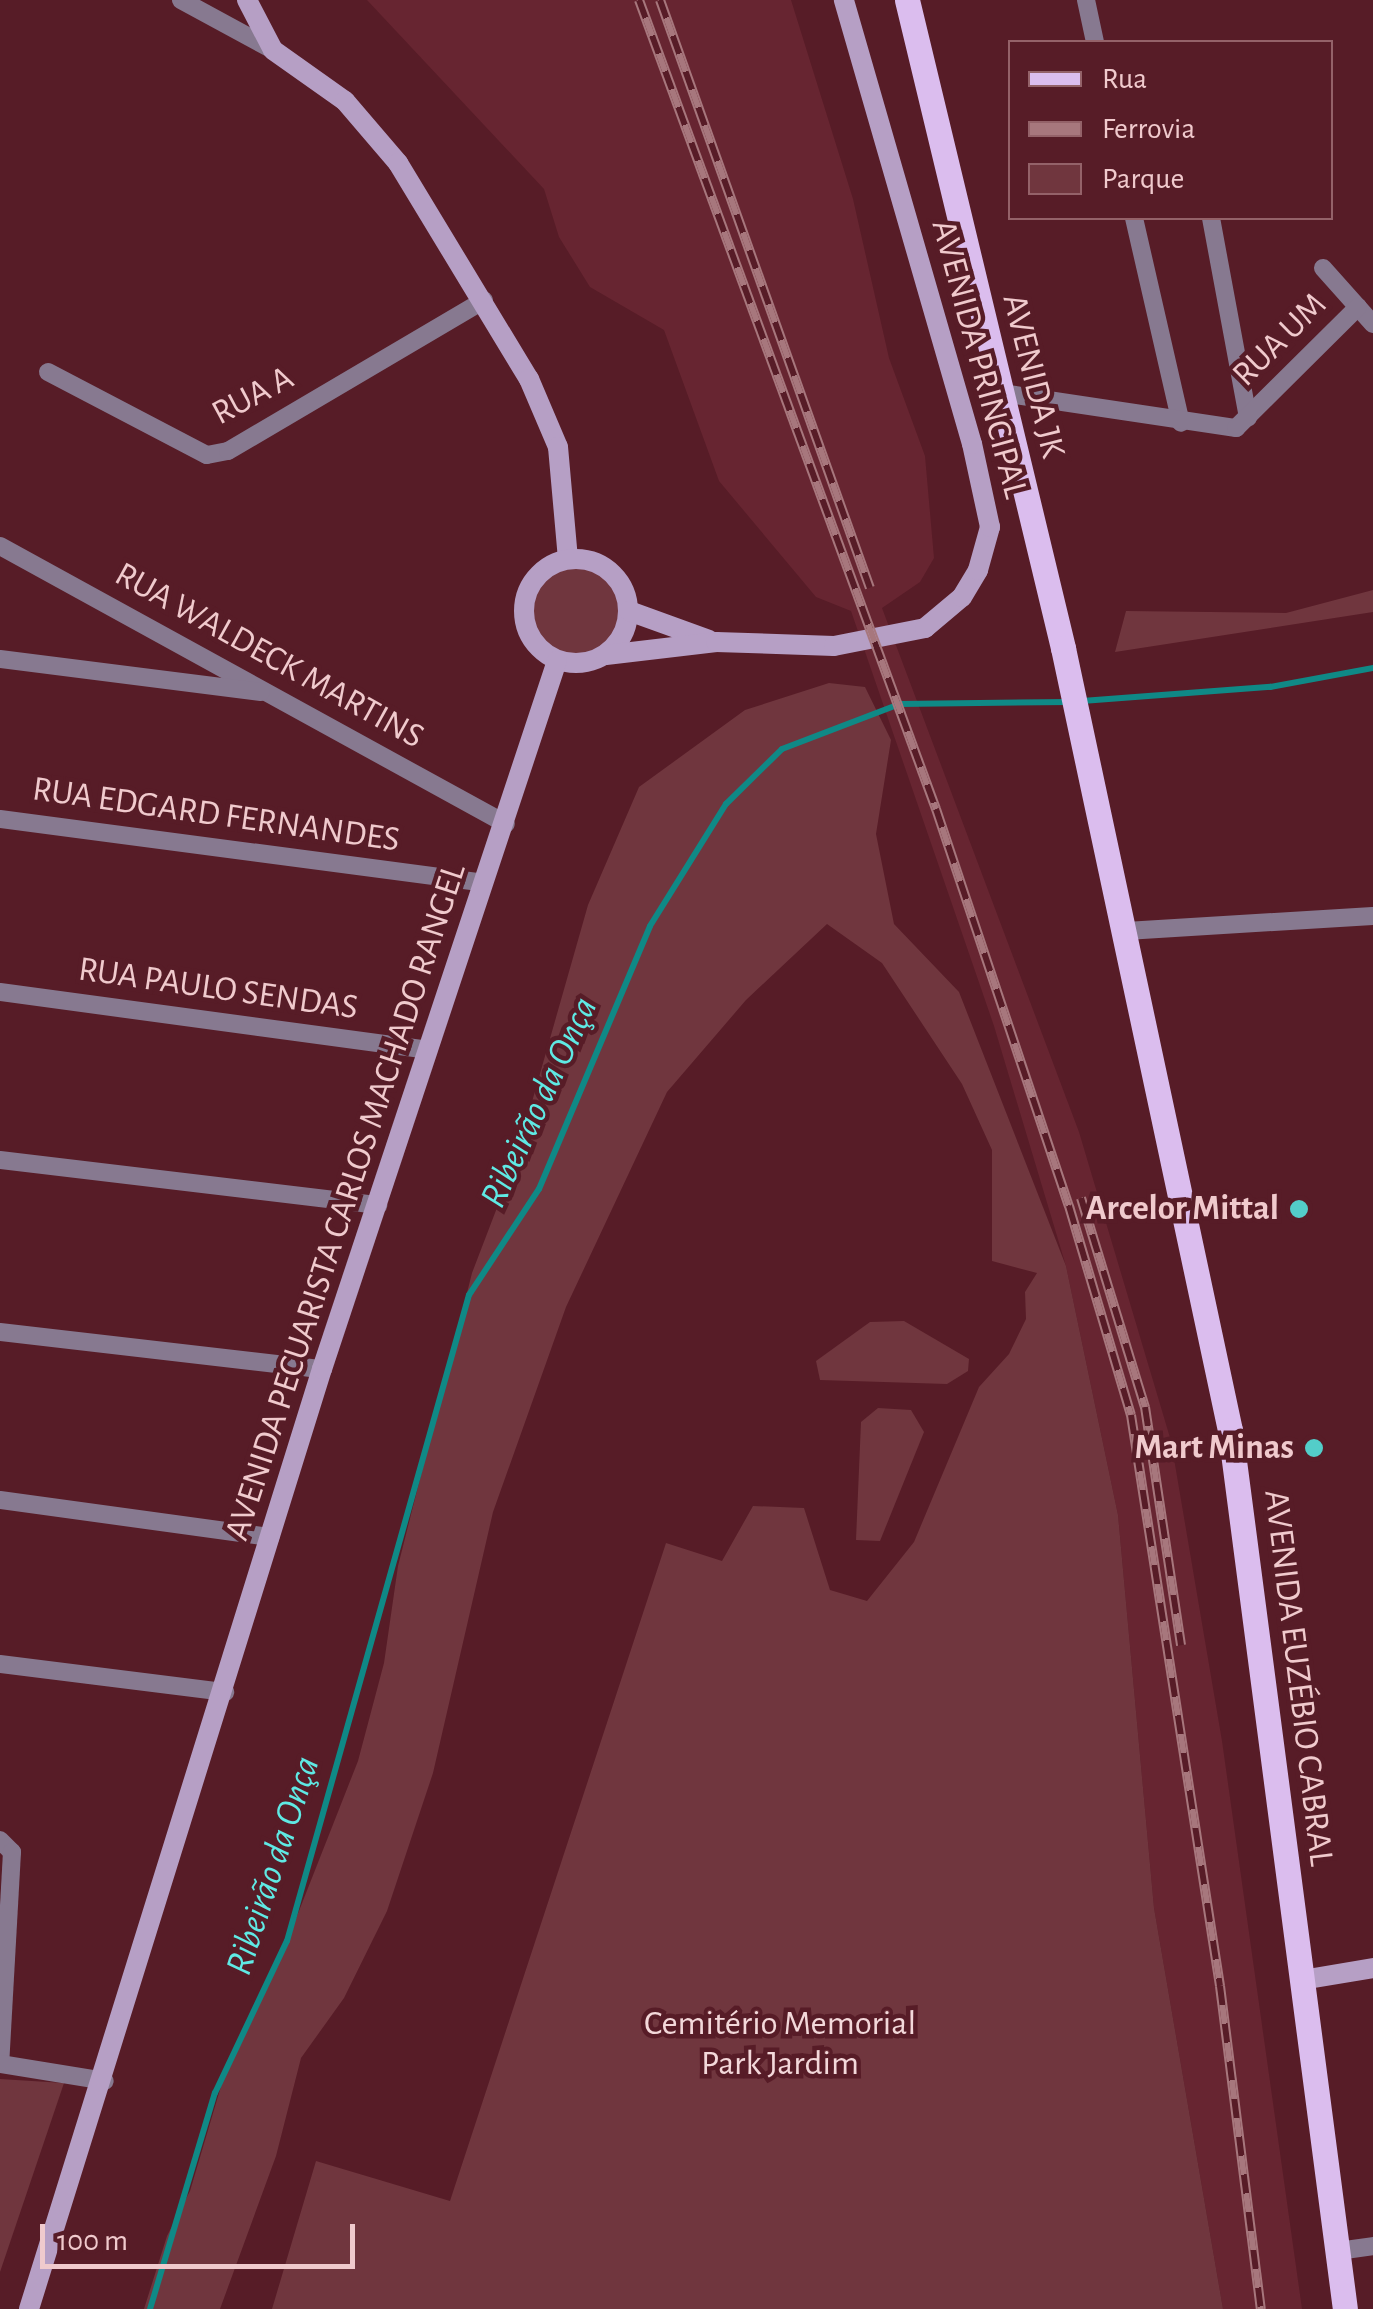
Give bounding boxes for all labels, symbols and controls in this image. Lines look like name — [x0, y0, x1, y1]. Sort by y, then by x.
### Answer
legend — [1008, 40, 1333, 220]
text: Rua — [1102, 64, 1147, 94]
text: Ferrovia — [1102, 114, 1195, 144]
text: Parque — [1102, 164, 1184, 194]
street label: AVENIDA PRINCIPAL — [922, 215, 1036, 503]
street label: RUA UM — [1224, 284, 1336, 396]
street label: AVENIDA JK — [992, 290, 1074, 462]
street label: RUA A — [205, 357, 301, 435]
street label: RUA WALDECK MARTINS — [107, 554, 431, 758]
street label: RUA EDGARD FERNANDES — [30, 768, 402, 862]
street label: AVENIDA PECUARISTA CARLOS MACHADO RANGEL — [216, 858, 476, 1546]
street label: RUA PAULO SENDAS — [76, 949, 360, 1029]
water label: Ribeirão da Onça — [471, 990, 609, 1216]
place label: Arcelor Mittal — [1086, 1188, 1279, 1230]
marker: Arcelor Mittal — [1288, 1198, 1310, 1220]
place label: Mart Minas — [1135, 1427, 1294, 1469]
marker: Mart Minas — [1303, 1437, 1325, 1459]
street label: AVENIDA EUZÉBIO CABRAL — [1254, 1488, 1342, 1868]
water label: Ribeirão da Onça — [217, 1751, 331, 1981]
park label: Cemitério Memorial Park Jardim — [644, 2003, 916, 2085]
scale bar — [45, 2204, 360, 2266]
text: 100 m — [57, 2226, 128, 2256]

